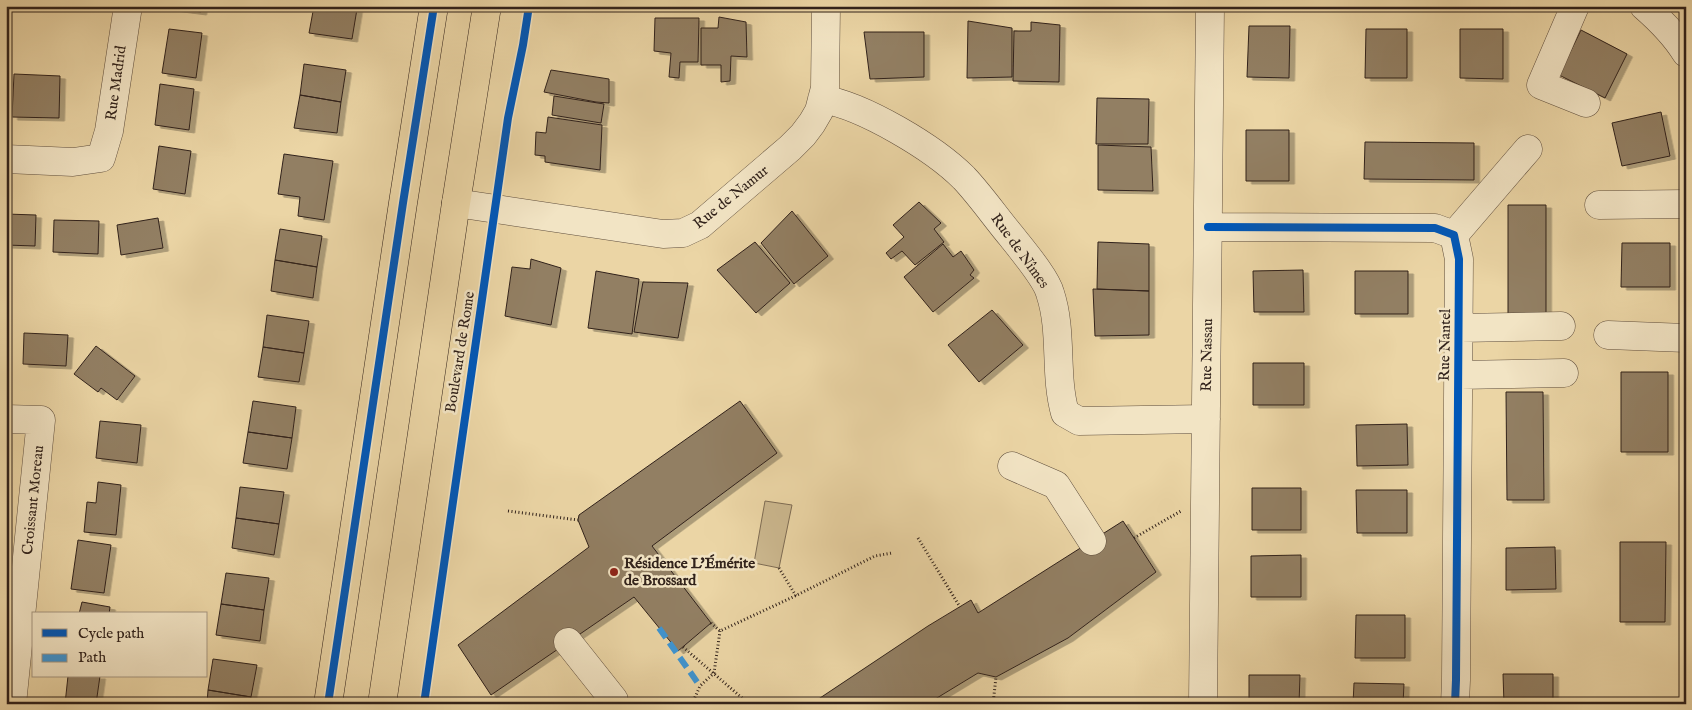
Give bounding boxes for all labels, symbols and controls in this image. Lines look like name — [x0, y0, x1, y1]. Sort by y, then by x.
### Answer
street label: Rue Madrid — [101, 43, 131, 122]
street label: Rue de Namur — [690, 161, 773, 233]
street label: Rue de Nîmes — [986, 210, 1054, 292]
street label: Boulevard de Rome — [441, 290, 479, 414]
street label: Rue Nantel — [1435, 308, 1455, 381]
street label: Rue Nassau — [1197, 318, 1217, 392]
street label: Croissant Moreau — [18, 444, 48, 556]
place label: Résidence L'Émérite de Brossard — [624, 554, 755, 590]
marker: Résidence L'Émérite de Brossard — [608, 566, 620, 578]
legend — [32, 612, 208, 678]
text: Cycle path — [78, 624, 144, 643]
text: Path — [78, 648, 106, 667]

